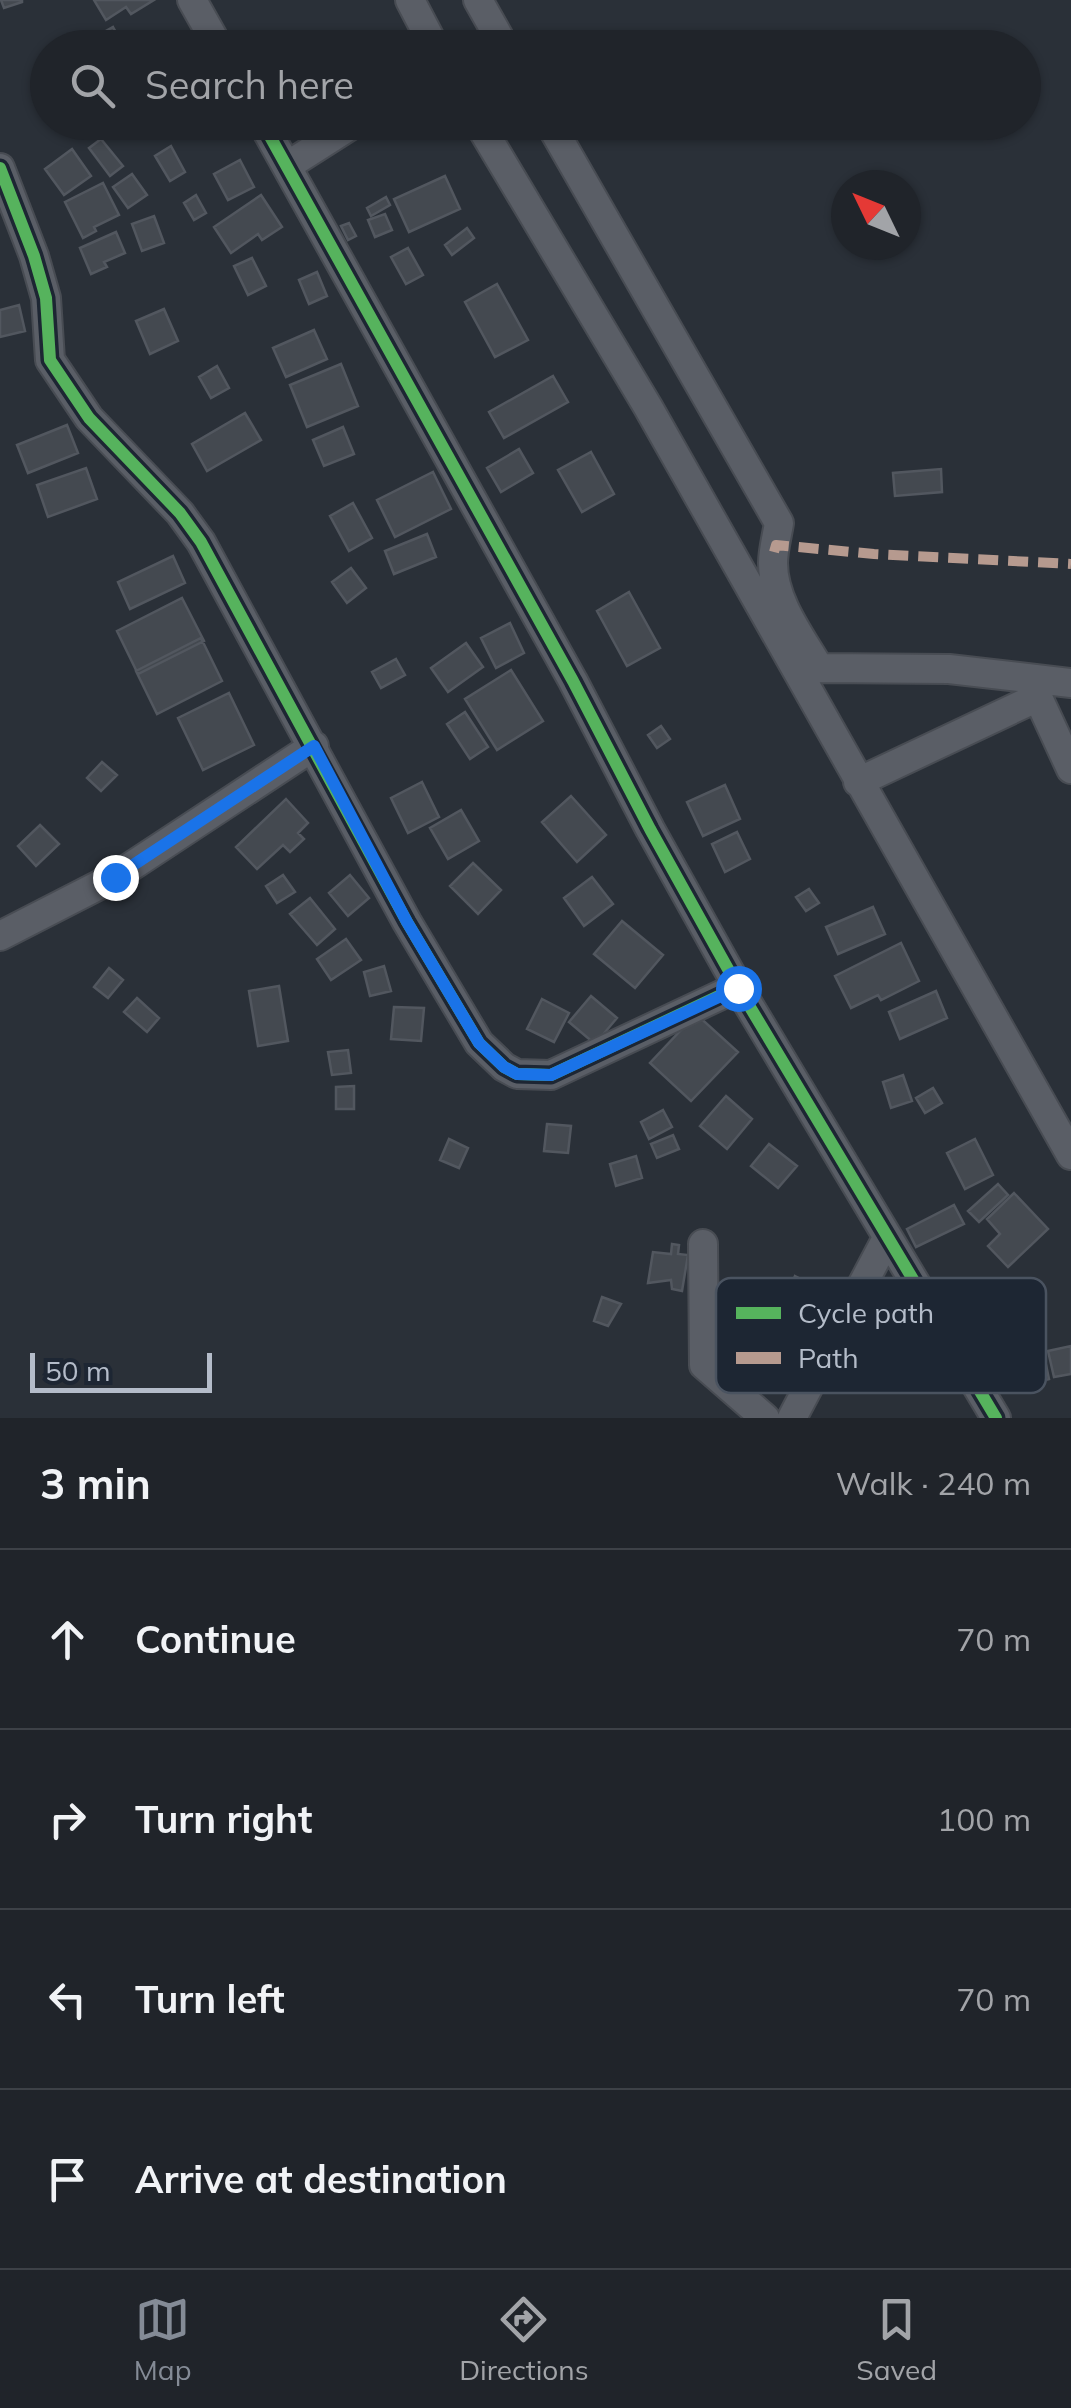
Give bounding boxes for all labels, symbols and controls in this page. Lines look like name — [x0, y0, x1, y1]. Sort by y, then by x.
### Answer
search box — [30, 30, 1041, 140]
icon: search — [65, 58, 120, 113]
text: Search here — [145, 61, 354, 109]
north arrow — [831, 170, 921, 260]
route end — [93, 855, 139, 901]
route start — [716, 966, 762, 1012]
legend — [716, 1278, 1046, 1393]
text: Cycle path — [798, 1295, 934, 1330]
text: Path — [798, 1340, 859, 1375]
scale bar — [30, 1348, 212, 1392]
text: 50 m — [45, 1353, 111, 1388]
text: 3 min — [40, 1457, 151, 1510]
text: Walk · 240 m — [836, 1463, 1031, 1503]
icon: ahead — [40, 1612, 95, 1667]
text: Continue — [135, 1615, 296, 1663]
text: 70 m — [956, 1619, 1031, 1659]
icon: right — [40, 1792, 95, 1847]
text: Turn right — [135, 1795, 312, 1843]
text: 100 m — [937, 1799, 1031, 1839]
icon: left — [40, 1972, 95, 2027]
text: Turn left — [135, 1975, 285, 2023]
text: 70 m — [956, 1979, 1031, 2019]
icon: arrive — [40, 2152, 95, 2207]
text: Arrive at destination — [135, 2155, 507, 2203]
tab: Map — [134, 2292, 191, 2387]
tab: Directions — [459, 2292, 589, 2387]
tab: Saved — [856, 2292, 937, 2387]

